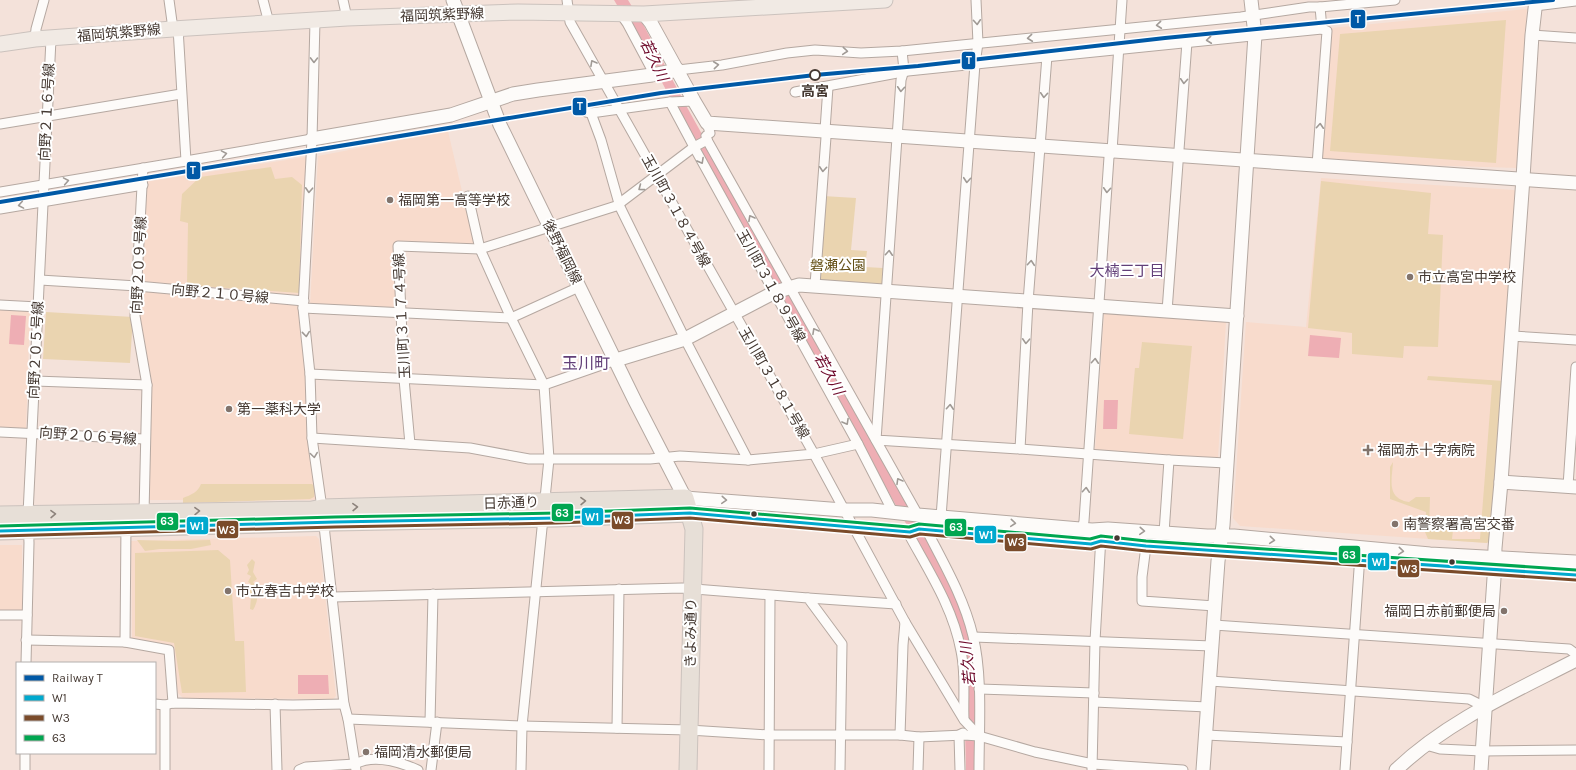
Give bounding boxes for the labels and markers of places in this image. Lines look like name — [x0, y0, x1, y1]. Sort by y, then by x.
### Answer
marker: 高宮 — [809, 69, 821, 81]
place label: 高宮 — [801, 83, 829, 100]
place label: 福岡第一高等学校 — [398, 192, 510, 209]
marker: 福岡第一高等学校 — [385, 195, 395, 205]
place label: 市立高宮中学校 — [1418, 269, 1516, 286]
marker: 市立高宮中学校 — [1405, 272, 1415, 282]
place label: 第一薬科大学 — [237, 401, 321, 418]
marker: 第一薬科大学 — [224, 404, 234, 414]
place label: 福岡赤十字病院 — [1377, 442, 1475, 459]
marker: 福岡赤十字病院 — [1362, 444, 1374, 456]
unlabelled marker — [749, 509, 759, 519]
place label: 南警察署高宮交番 — [1403, 516, 1515, 533]
marker: 南警察署高宮交番 — [1390, 519, 1400, 529]
unlabelled marker — [1112, 533, 1122, 543]
unlabelled marker — [1447, 557, 1457, 567]
place label: 市立春吉中学校 — [236, 583, 334, 600]
marker: 市立春吉中学校 — [223, 586, 233, 596]
place label: 福岡日赤前郵便局 — [1384, 603, 1496, 620]
marker: 福岡日赤前郵便局 — [1499, 606, 1509, 616]
place label: 福岡清水郵便局 — [374, 744, 472, 761]
marker: 福岡清水郵便局 — [361, 747, 371, 757]

